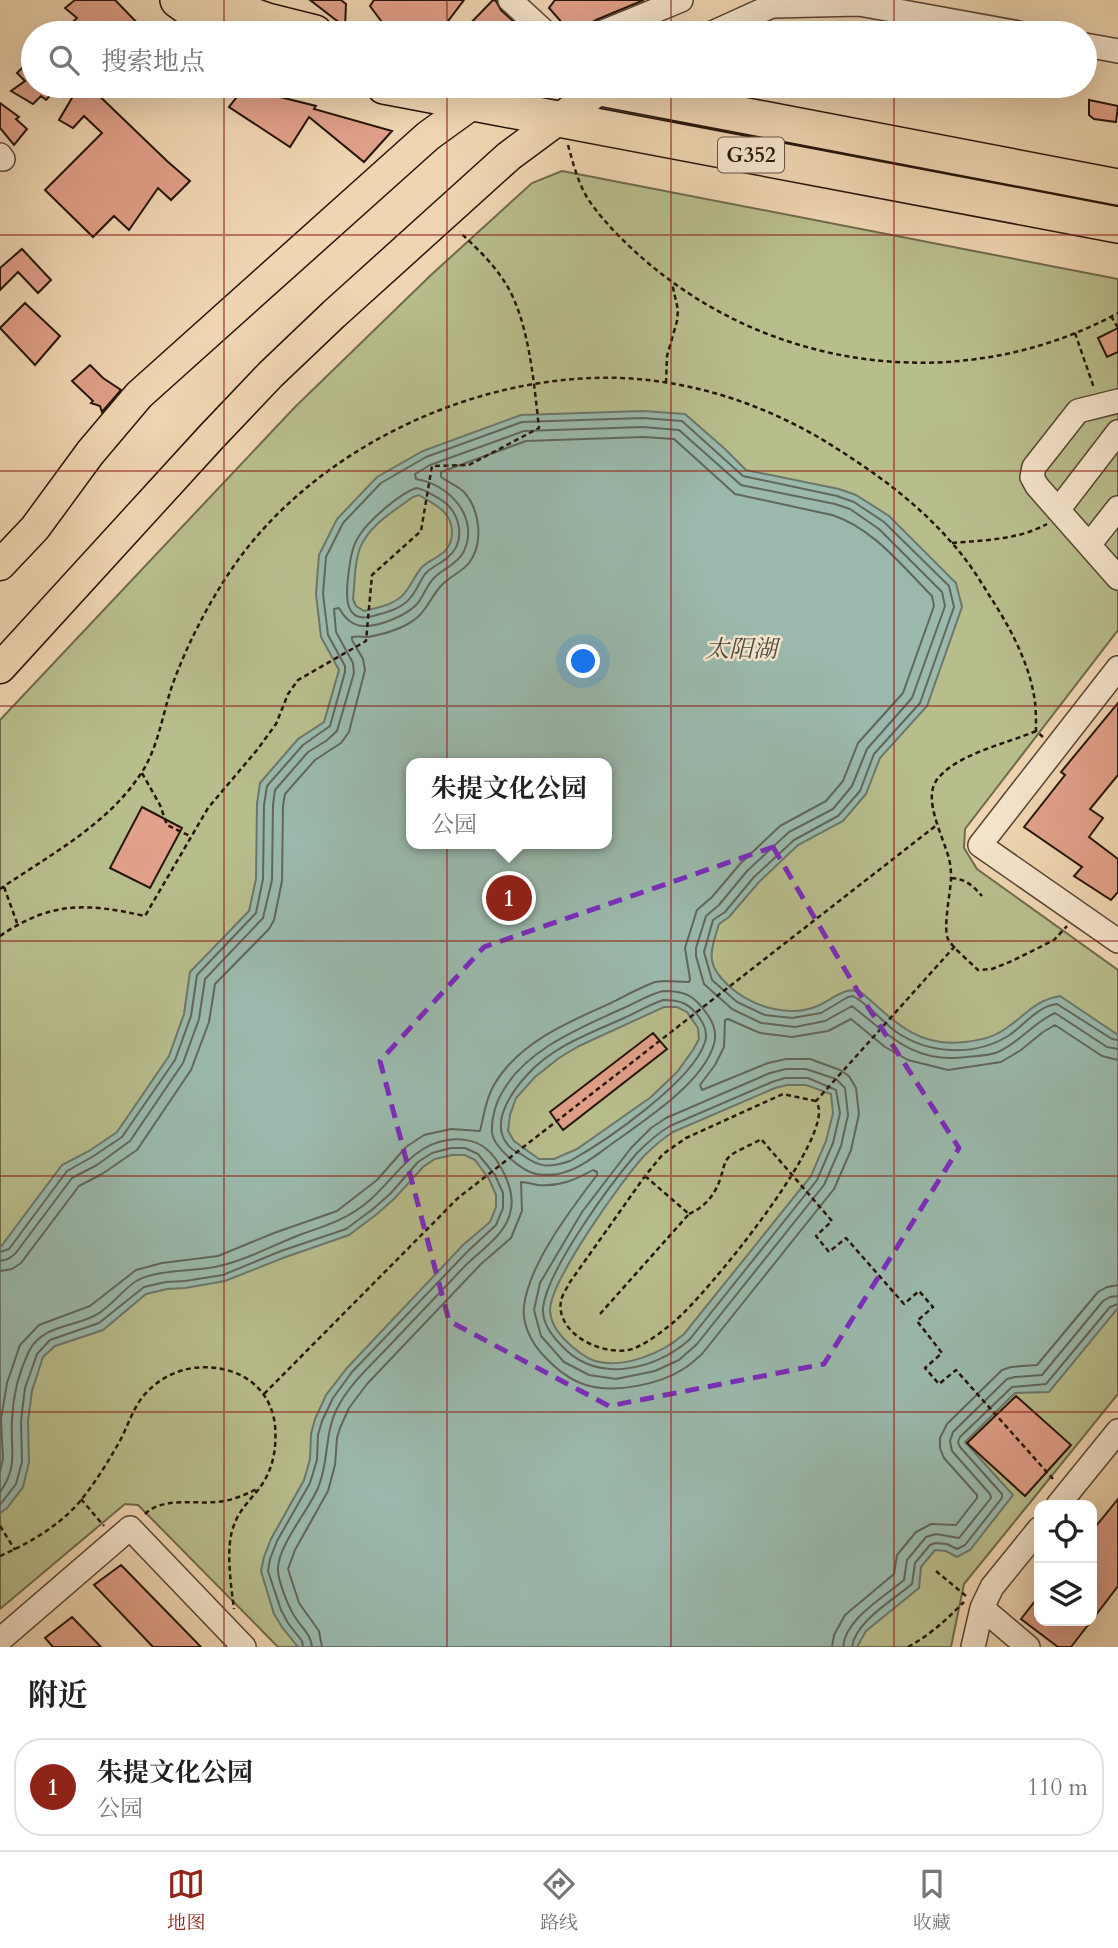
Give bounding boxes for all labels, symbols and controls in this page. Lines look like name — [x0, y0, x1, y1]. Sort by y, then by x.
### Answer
search box — [21, 21, 1097, 98]
icon: search — [45, 41, 83, 79]
text: 搜索地点 — [101, 44, 205, 79]
road number: G352 — [718, 138, 784, 172]
water label: 太阳湖 — [705, 633, 781, 666]
your location — [566, 644, 600, 678]
popup — [406, 758, 612, 849]
text: 朱提文化公园 — [431, 771, 587, 806]
text: 公园 — [431, 809, 477, 840]
pin: 1 — [486, 872, 532, 924]
map controls — [1034, 1500, 1097, 1626]
button: locate — [1034, 1500, 1097, 1563]
button: layers — [1034, 1563, 1097, 1626]
text: 附近 — [28, 1675, 88, 1716]
text: 朱提文化公园 — [97, 1755, 253, 1790]
text: 1 — [47, 1772, 59, 1803]
text: 110 m — [1027, 1772, 1088, 1803]
text: 公园 — [97, 1793, 143, 1824]
tab: 地图 — [167, 1865, 205, 1936]
tab: 路线 — [540, 1865, 578, 1936]
tab: 收藏 — [913, 1865, 951, 1936]

